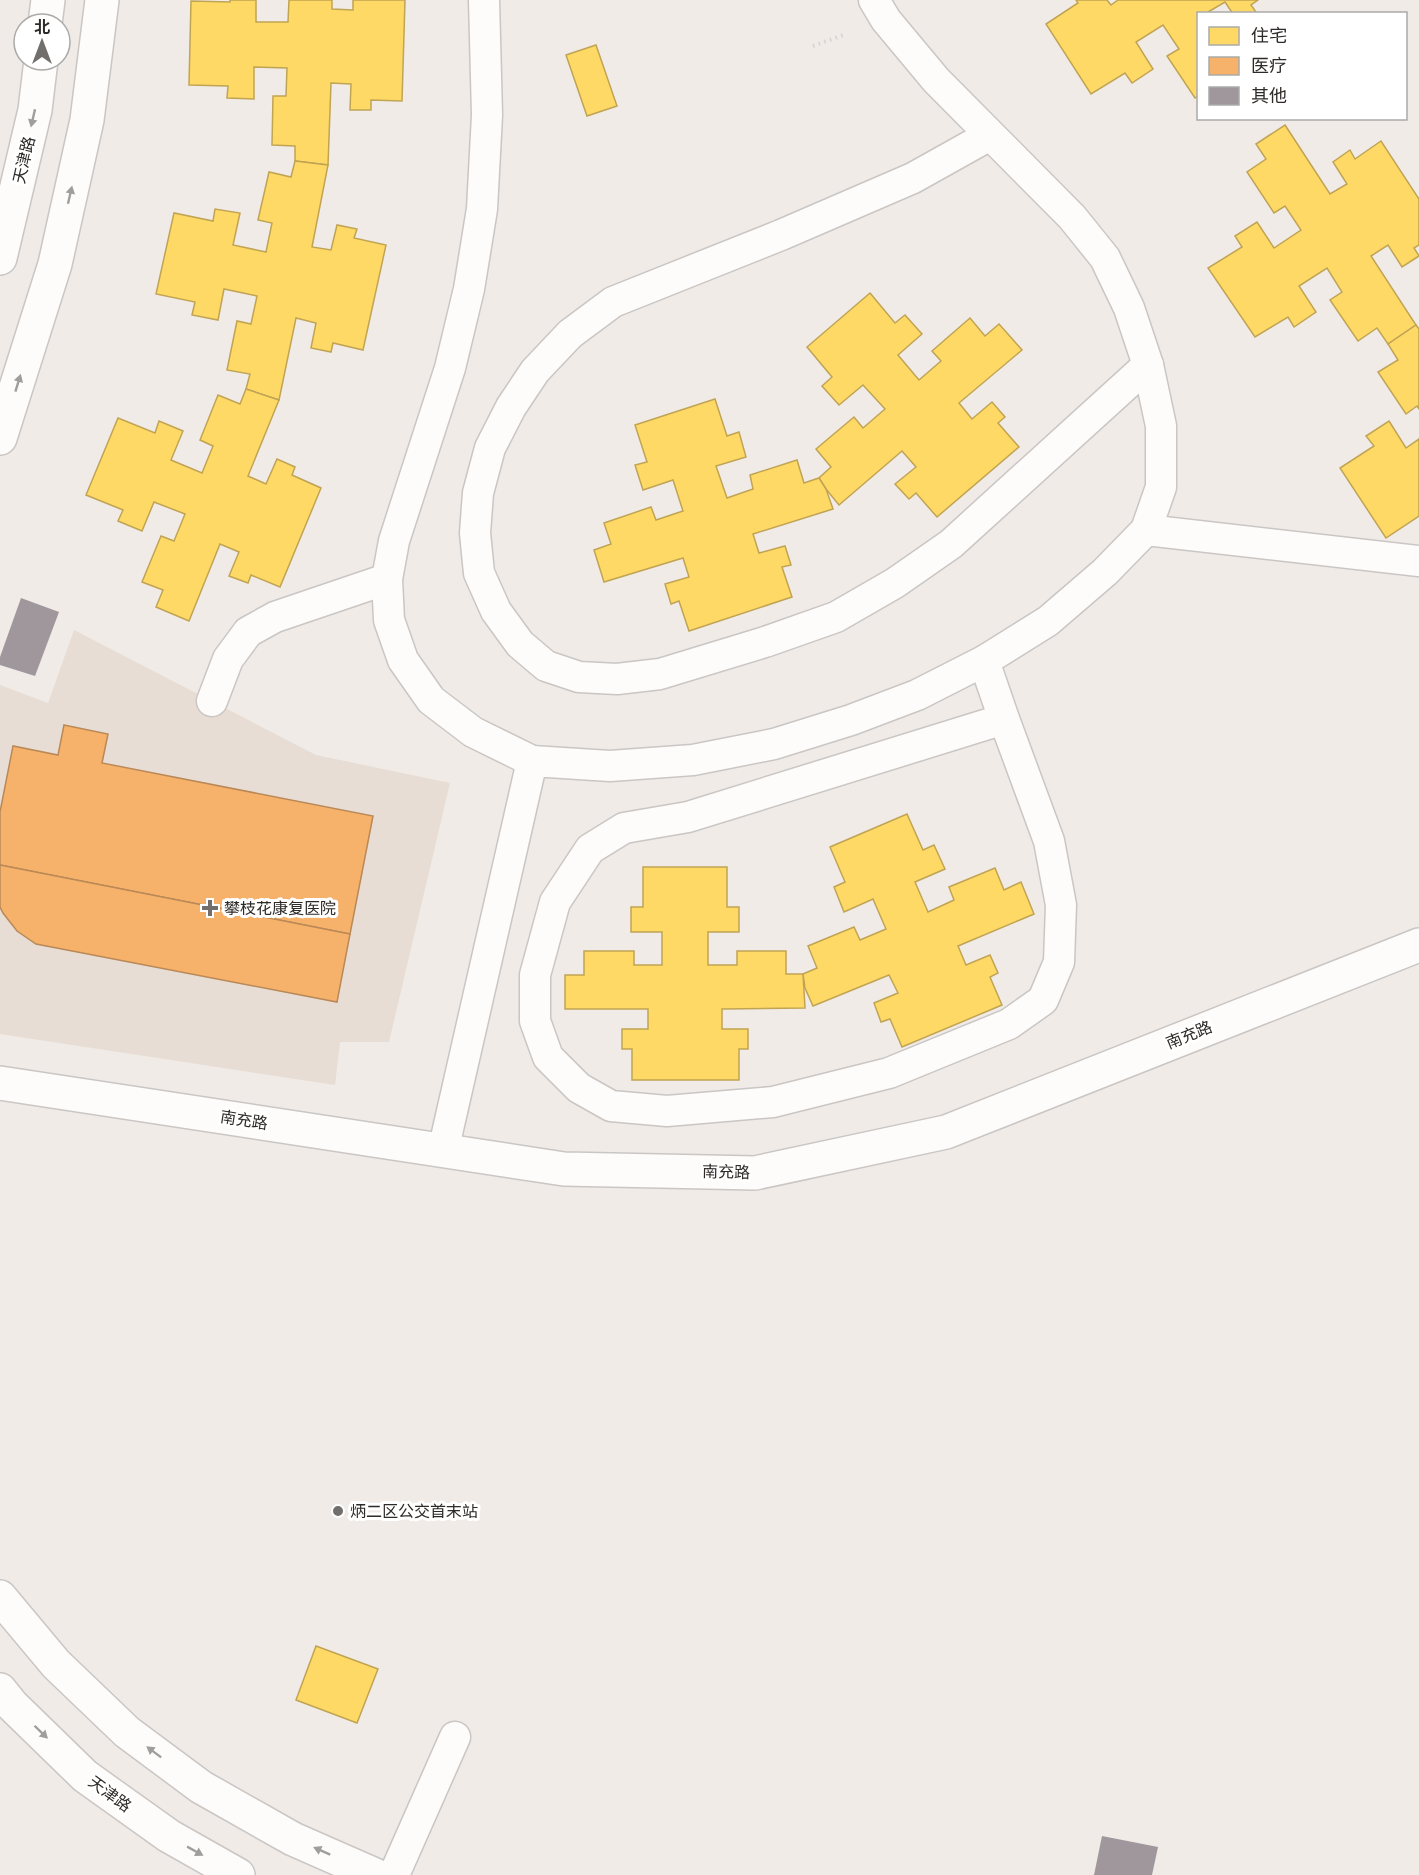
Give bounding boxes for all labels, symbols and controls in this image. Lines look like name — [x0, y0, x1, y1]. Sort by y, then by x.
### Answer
north arrow — [12, 12, 72, 72]
legend — [1197, 12, 1407, 120]
text: 北 — [34, 18, 50, 37]
text: 住宅 — [1251, 25, 1287, 46]
text: 医疗 — [1251, 55, 1287, 76]
text: 其他 — [1251, 85, 1287, 106]
one-way arrow — [28, 109, 38, 127]
street label: 天津路 — [9, 134, 39, 186]
one-way arrow — [66, 185, 75, 204]
one-way arrow — [13, 374, 23, 392]
marker: 攀枝花康复医院 — [201, 899, 219, 917]
place label: 攀枝花康复医院 — [224, 899, 336, 918]
street label: 南充路 — [1163, 1017, 1215, 1053]
street label: 南充路 — [219, 1107, 269, 1133]
street label: 南充路 — [702, 1162, 750, 1182]
place label: 炳二区公交首末站 — [350, 1502, 478, 1521]
marker: 炳二区公交首末站 — [331, 1504, 345, 1518]
one-way arrow — [33, 1725, 47, 1739]
one-way arrow — [147, 1747, 162, 1759]
street label: 天津路 — [85, 1772, 135, 1816]
one-way arrow — [187, 1846, 204, 1856]
one-way arrow — [313, 1847, 330, 1856]

